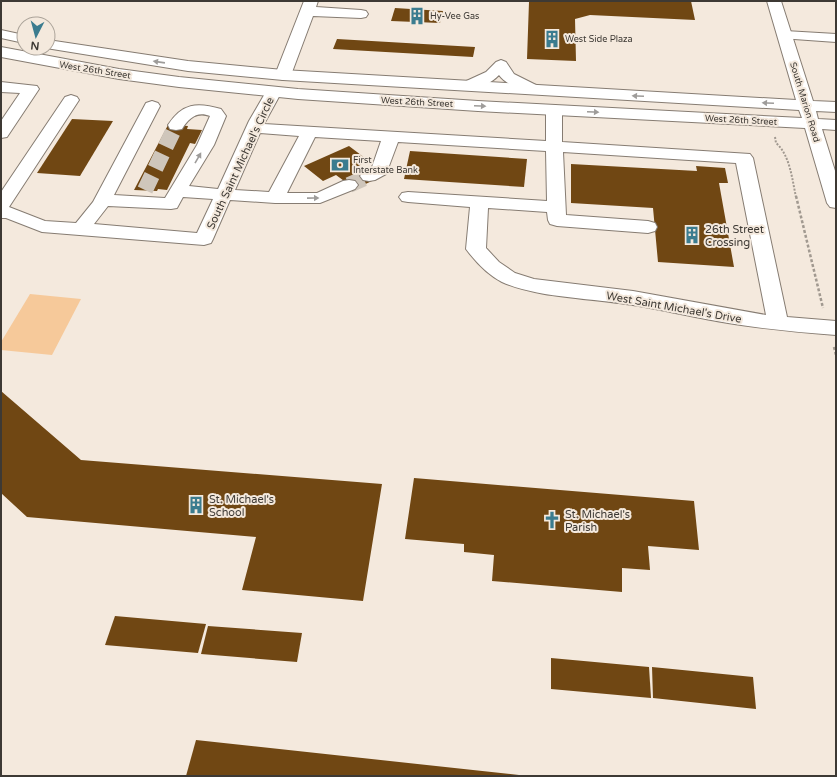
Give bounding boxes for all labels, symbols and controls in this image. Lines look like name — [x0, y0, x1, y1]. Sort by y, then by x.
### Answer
building icon: Hy-Vee Gas — [407, 6, 427, 26]
place label: Hy-Vee Gas — [430, 11, 479, 22]
north arrow — [16, 16, 56, 56]
building icon: West Side Plaza — [542, 29, 562, 49]
place label: West Side Plaza — [565, 34, 633, 45]
text: N — [30, 39, 40, 52]
street label: West 26th Street — [58, 59, 132, 82]
one-way arrow — [153, 59, 165, 65]
street label: South Marion Road — [787, 61, 822, 143]
one-way arrow — [631, 93, 644, 99]
street label: South Saint Michael's Circle — [204, 95, 277, 231]
street label: West 26th Street — [381, 95, 454, 110]
one-way arrow — [762, 100, 774, 107]
one-way arrow — [474, 102, 486, 109]
one-way arrow — [587, 108, 599, 115]
street label: West 26th Street — [705, 113, 778, 128]
one-way arrow — [194, 152, 201, 164]
bank icon: First Interstate Bank — [330, 155, 350, 175]
place label: First Interstate Bank — [353, 155, 418, 176]
one-way arrow — [307, 195, 320, 201]
place label: 26th Street Crossing — [705, 223, 764, 249]
building icon: 26th Street Crossing — [682, 225, 702, 245]
street label: West Saint Michael's Drive — [605, 289, 743, 326]
place label: St. Michael's School — [209, 493, 274, 519]
building icon: St. Michael's School — [186, 495, 206, 515]
place label: St. Michael's Parish — [565, 508, 630, 534]
church icon: St. Michael's Parish — [542, 510, 562, 530]

